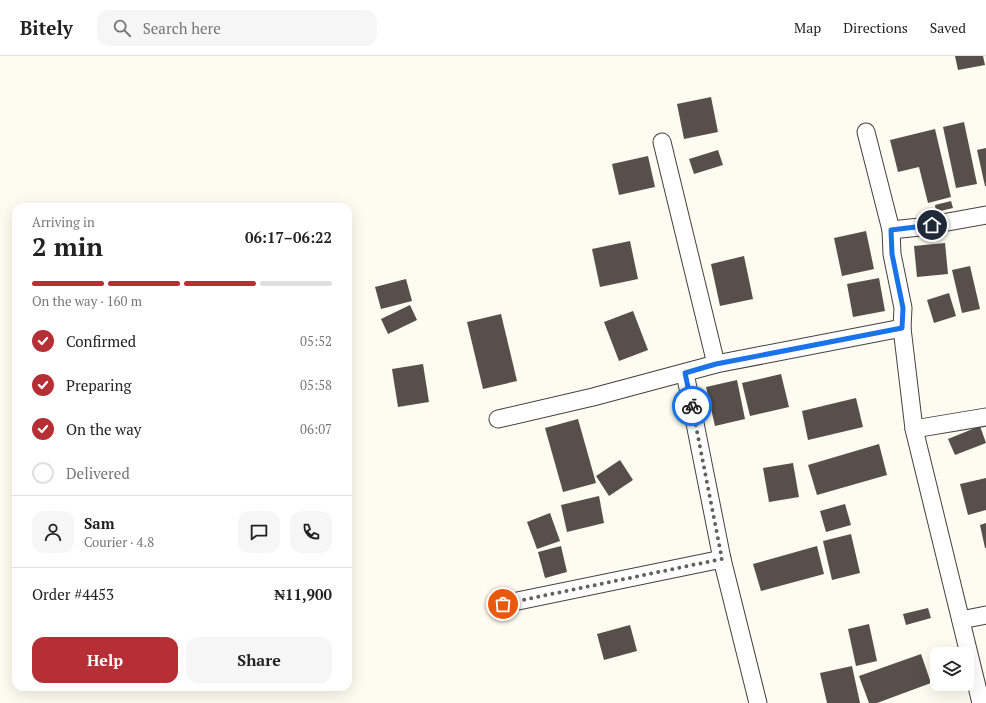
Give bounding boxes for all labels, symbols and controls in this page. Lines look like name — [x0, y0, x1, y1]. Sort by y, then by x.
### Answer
search box — [97, 10, 377, 46]
text: Bitely — [20, 15, 73, 40]
icon: search — [111, 17, 133, 39]
text: Search here — [143, 18, 221, 38]
text: Map — [794, 18, 821, 37]
text: Directions — [843, 18, 908, 37]
text: Saved — [930, 18, 966, 37]
pin — [915, 208, 949, 242]
text: Arriving in — [32, 213, 95, 231]
icon: home — [921, 214, 943, 236]
text: 06:17–06:22 — [245, 227, 332, 247]
text: 2 min — [32, 229, 103, 263]
text: On the way · 160 m — [32, 292, 142, 310]
icon: check — [32, 330, 54, 352]
text: Confirmed — [66, 331, 136, 351]
text: 05:52 — [300, 332, 332, 350]
icon: check — [32, 374, 54, 396]
text: Preparing — [66, 375, 131, 395]
text: 05:58 — [300, 376, 332, 394]
courier — [672, 386, 712, 426]
icon: bike — [681, 395, 703, 417]
icon: check — [32, 418, 54, 440]
text: On the way — [66, 419, 141, 439]
text: 06:07 — [300, 420, 332, 438]
text: Delivered — [66, 463, 130, 483]
button: person — [32, 511, 74, 553]
button: chat — [238, 511, 280, 553]
button: phone — [290, 511, 332, 553]
text: Sam — [84, 513, 115, 533]
text: Courier · 4.8 — [84, 533, 154, 551]
text: Order #4453 — [32, 584, 114, 604]
text: ₦11,900 — [274, 584, 332, 604]
pin — [486, 587, 520, 621]
icon: bag — [492, 593, 514, 615]
button: Help — [32, 637, 178, 683]
button: Share — [186, 637, 332, 683]
map controls — [930, 647, 974, 691]
button: layers — [930, 647, 974, 691]

